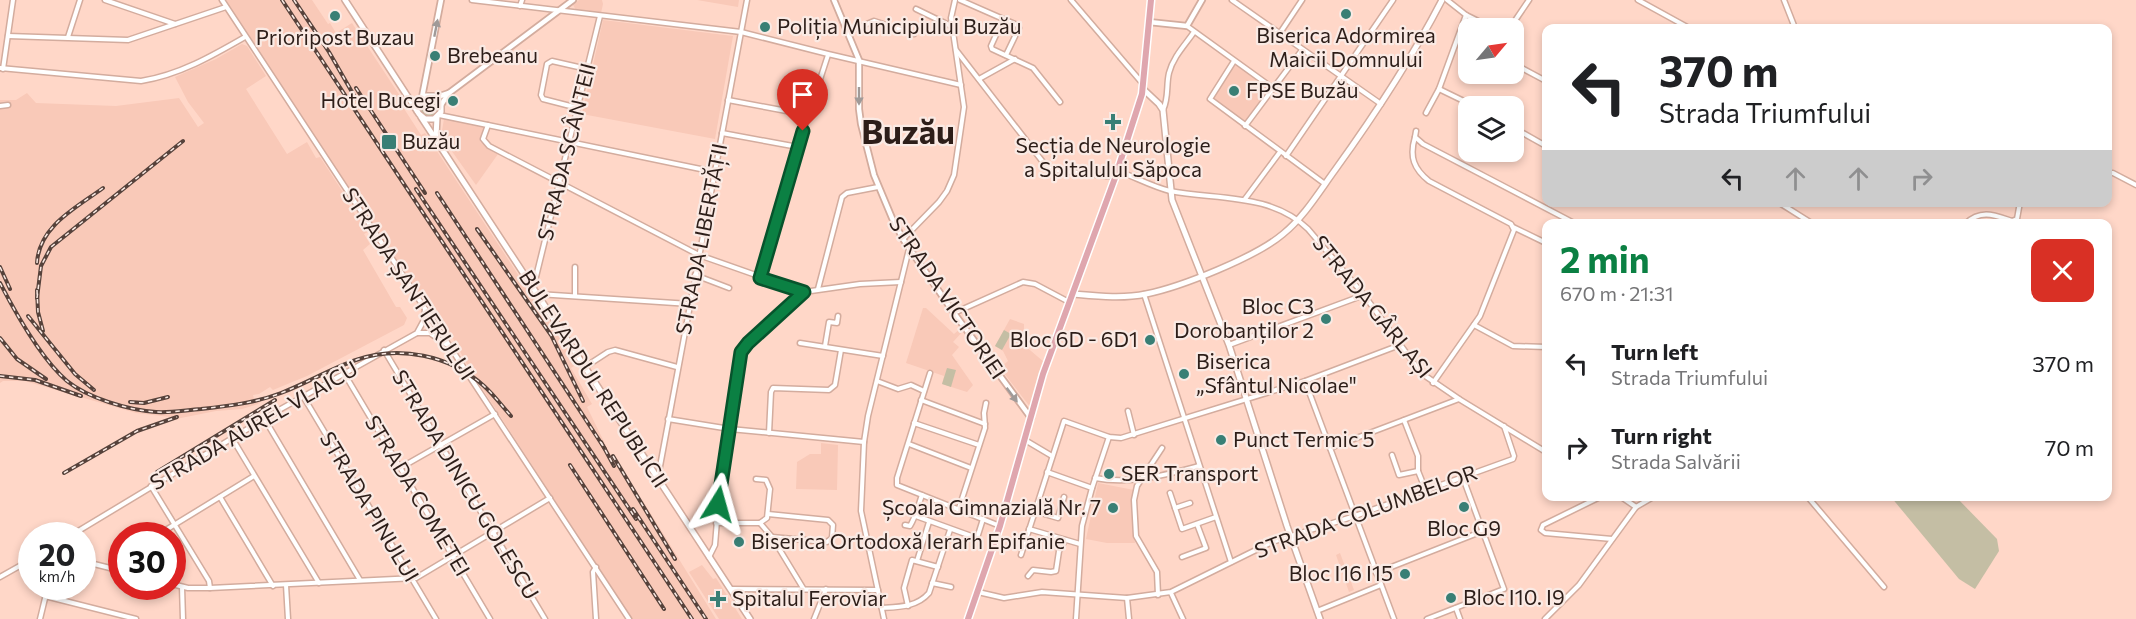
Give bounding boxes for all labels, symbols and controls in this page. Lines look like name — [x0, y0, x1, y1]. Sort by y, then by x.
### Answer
marker: Biserica Adormirea Maicii Domnului — [1339, 7, 1353, 21]
marker: Prioripost Buzau — [328, 9, 342, 23]
place label: Poliția Municipiului Buzău — [777, 13, 1021, 40]
one-way arrow — [432, 18, 441, 37]
north arrow — [1458, 18, 1524, 84]
map controls — [1458, 18, 1524, 162]
marker: Poliția Municipiului Buzău — [758, 20, 772, 34]
place label: Biserica Adormirea Maicii Domnului — [1256, 22, 1436, 71]
place label: Prioripost Buzau — [256, 24, 414, 49]
place label: Brebeanu — [447, 42, 538, 67]
text: 370 m — [1659, 44, 1778, 96]
icon: left — [1560, 48, 1638, 126]
marker: Brebeanu — [428, 49, 442, 63]
street label: STRADA SCÂNTEII — [531, 60, 600, 243]
pin — [777, 69, 828, 131]
place label: FPSE Buzău — [1246, 77, 1358, 102]
icon: arrive — [786, 78, 819, 111]
marker: FPSE Buzău — [1227, 84, 1241, 98]
one-way arrow — [854, 86, 864, 105]
place label: Hotel Bucegi — [320, 87, 441, 112]
marker: Hotel Bucegi — [446, 94, 460, 108]
button: layers — [1458, 96, 1524, 162]
text: Strada Triumfului — [1659, 96, 1871, 129]
district label: Buzău — [861, 110, 955, 151]
marker: Secția de Neurologie a Spitalului Săpoca — [1104, 113, 1122, 131]
place label: Buzău — [402, 128, 460, 153]
place label: Secția de Neurologie a Spitalului Săpoca — [1016, 132, 1210, 181]
marker: Buzău — [380, 133, 398, 151]
street label: STRADA LIBERTĂȚII — [670, 141, 733, 337]
icon: left — [1716, 162, 1749, 195]
icon: ahead — [1779, 162, 1812, 195]
icon: ahead — [1842, 162, 1875, 195]
icon: right — [1905, 162, 1938, 195]
street label: STRADA ȘANTIERULUI — [336, 183, 481, 385]
street label: STRADA VICTORIEI — [885, 211, 1012, 383]
street label: STRADA GÂRLAȘI — [1306, 230, 1438, 384]
text: 2 min — [1560, 236, 1650, 280]
button: close — [2031, 239, 2094, 302]
street label: BULEVARDUL REPUBLICII — [515, 265, 674, 492]
text: 670 m · 21:31 — [1560, 281, 1674, 305]
place label: Bloc C3 Dorobanților 2 — [1174, 293, 1314, 344]
marker: Bloc C3 Dorobanților 2 — [1319, 312, 1333, 326]
place label: Bloc 6D - 6D1 — [1010, 326, 1138, 351]
marker: Bloc 6D - 6D1 — [1143, 333, 1157, 347]
text: Turn left — [1611, 338, 1698, 365]
icon: left — [1560, 347, 1593, 380]
place label: Biserica „Sfântul Nicolae" — [1196, 348, 1357, 397]
text: 370 m — [2032, 350, 2094, 377]
street label: STRADA AUREL VLAICU — [145, 355, 362, 494]
street label: STRADA DINICU GOLESCU — [388, 365, 545, 604]
text: Strada Triumfului — [1611, 365, 1768, 389]
marker: Biserica „Sfântul Nicolae" — [1177, 367, 1191, 381]
one-way arrow — [1006, 387, 1018, 402]
street label: STRADA COMETEI — [360, 410, 476, 580]
text: Turn right — [1611, 422, 1712, 449]
place label: Punct Termic 5 — [1233, 426, 1374, 451]
street label: STRADA PINULUI — [316, 427, 425, 586]
icon: right — [1560, 431, 1593, 464]
marker: Punct Termic 5 — [1214, 433, 1228, 447]
text: 70 m — [2045, 434, 2094, 461]
text: Strada Salvării — [1611, 449, 1741, 473]
street label: STRADA COLUMBELOR — [1251, 459, 1480, 562]
place label: SER Transport — [1121, 460, 1258, 485]
marker: SER Transport — [1102, 467, 1116, 481]
position arrow — [686, 472, 750, 536]
place label: Școala Gimnazială Nr. 7 — [882, 494, 1101, 521]
marker: Bloc G9 — [1457, 500, 1471, 514]
marker: Școala Gimnazială Nr. 7 — [1106, 501, 1120, 515]
place label: Bloc G9 — [1427, 515, 1501, 540]
speed limit sign: 30 — [108, 522, 186, 600]
place label: Biserica Ortodoxă Ierarh Epifanie — [751, 528, 1065, 553]
text: 20 — [39, 535, 75, 572]
marker: Biserica Ortodoxă Ierarh Epifanie — [732, 535, 746, 549]
place label: Bloc I16 I15 — [1289, 560, 1393, 585]
text: km/h — [39, 567, 75, 585]
marker: Bloc I16 I15 — [1398, 567, 1412, 581]
place label: Bloc I10. I9 — [1463, 584, 1565, 609]
place label: Spitalul Feroviar — [732, 585, 887, 610]
marker: Spitalul Feroviar — [709, 590, 727, 608]
marker: Bloc I10. I9 — [1444, 591, 1458, 605]

